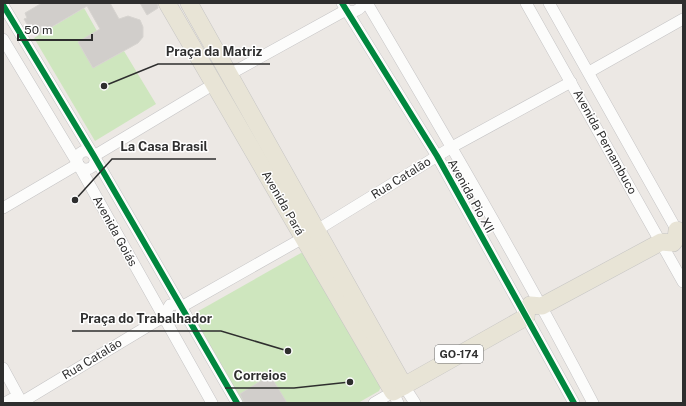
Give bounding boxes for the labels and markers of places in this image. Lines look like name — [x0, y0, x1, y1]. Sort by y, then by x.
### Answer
callout: Praça da Matriz — [158, 39, 270, 64]
callout: La Casa Brasil — [112, 134, 216, 159]
callout: Praça do Trabalhador — [72, 306, 221, 331]
callout: Correios — [225, 363, 294, 388]

